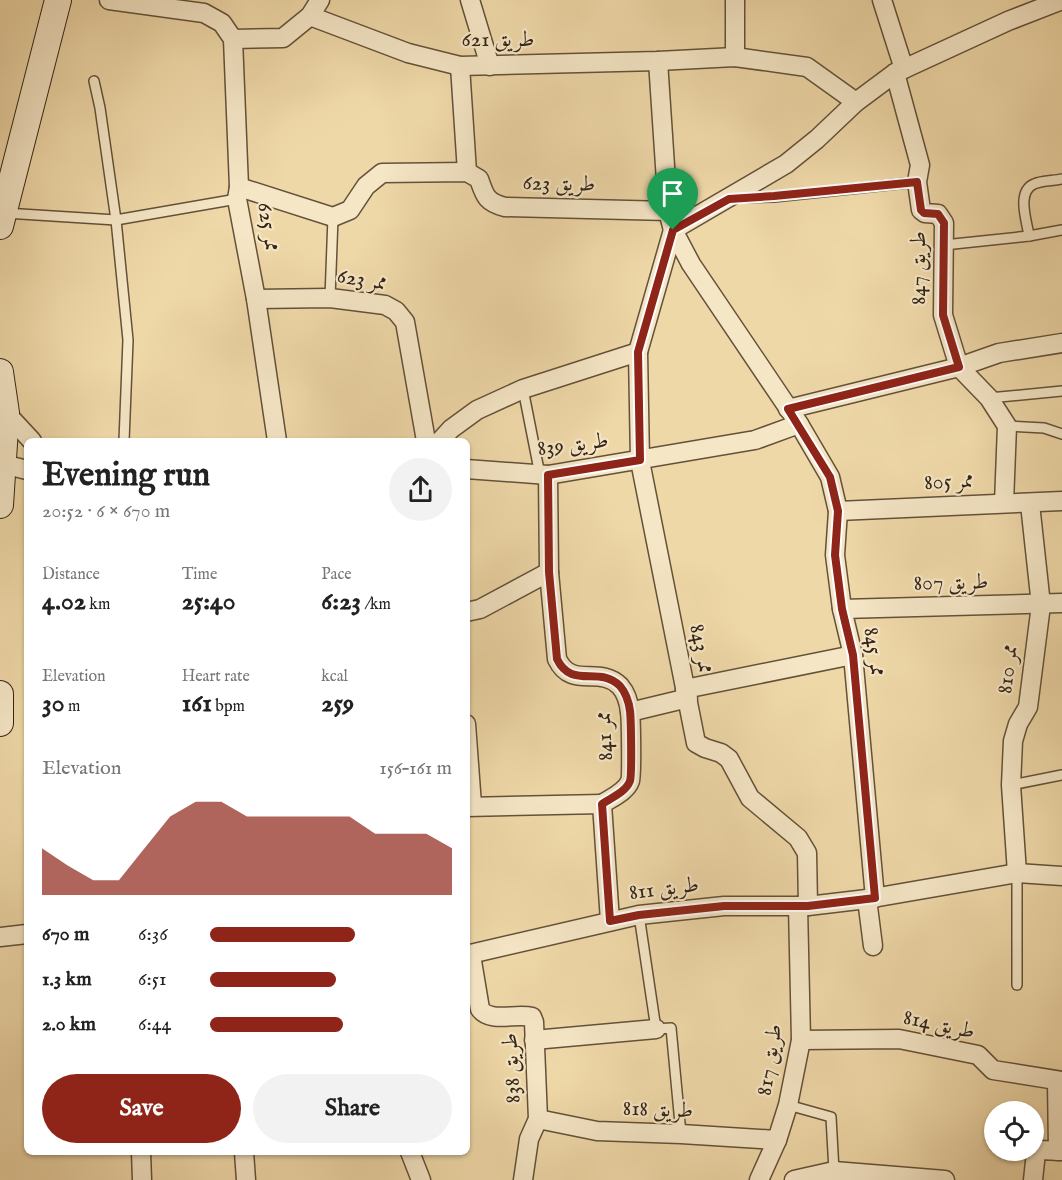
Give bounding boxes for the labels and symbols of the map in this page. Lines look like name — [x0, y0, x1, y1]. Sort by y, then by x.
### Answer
street label: طريق 621 — [462, 26, 534, 54]
pin — [647, 168, 698, 230]
street label: طريق 623 — [522, 169, 596, 199]
street label: ممر 625 — [250, 200, 286, 254]
street label: طريق 847 — [905, 231, 933, 305]
street label: ممر 623 — [335, 262, 389, 298]
street label: طريق 839 — [536, 427, 610, 463]
street label: ممر 805 — [923, 467, 975, 497]
street label: طريق 807 — [913, 568, 989, 598]
street label: ممر 843 — [682, 622, 720, 676]
street label: ممر 845 — [856, 625, 892, 679]
street label: ممر 810 — [991, 643, 1025, 695]
street label: ممر 841 — [590, 710, 620, 762]
street label: طريق 811 — [628, 871, 700, 907]
street label: طريق 814 — [901, 1004, 977, 1046]
street label: طريق 817 — [751, 1022, 789, 1098]
street label: طريق 838 — [496, 1032, 528, 1104]
street label: طريق 818 — [622, 1095, 694, 1125]

